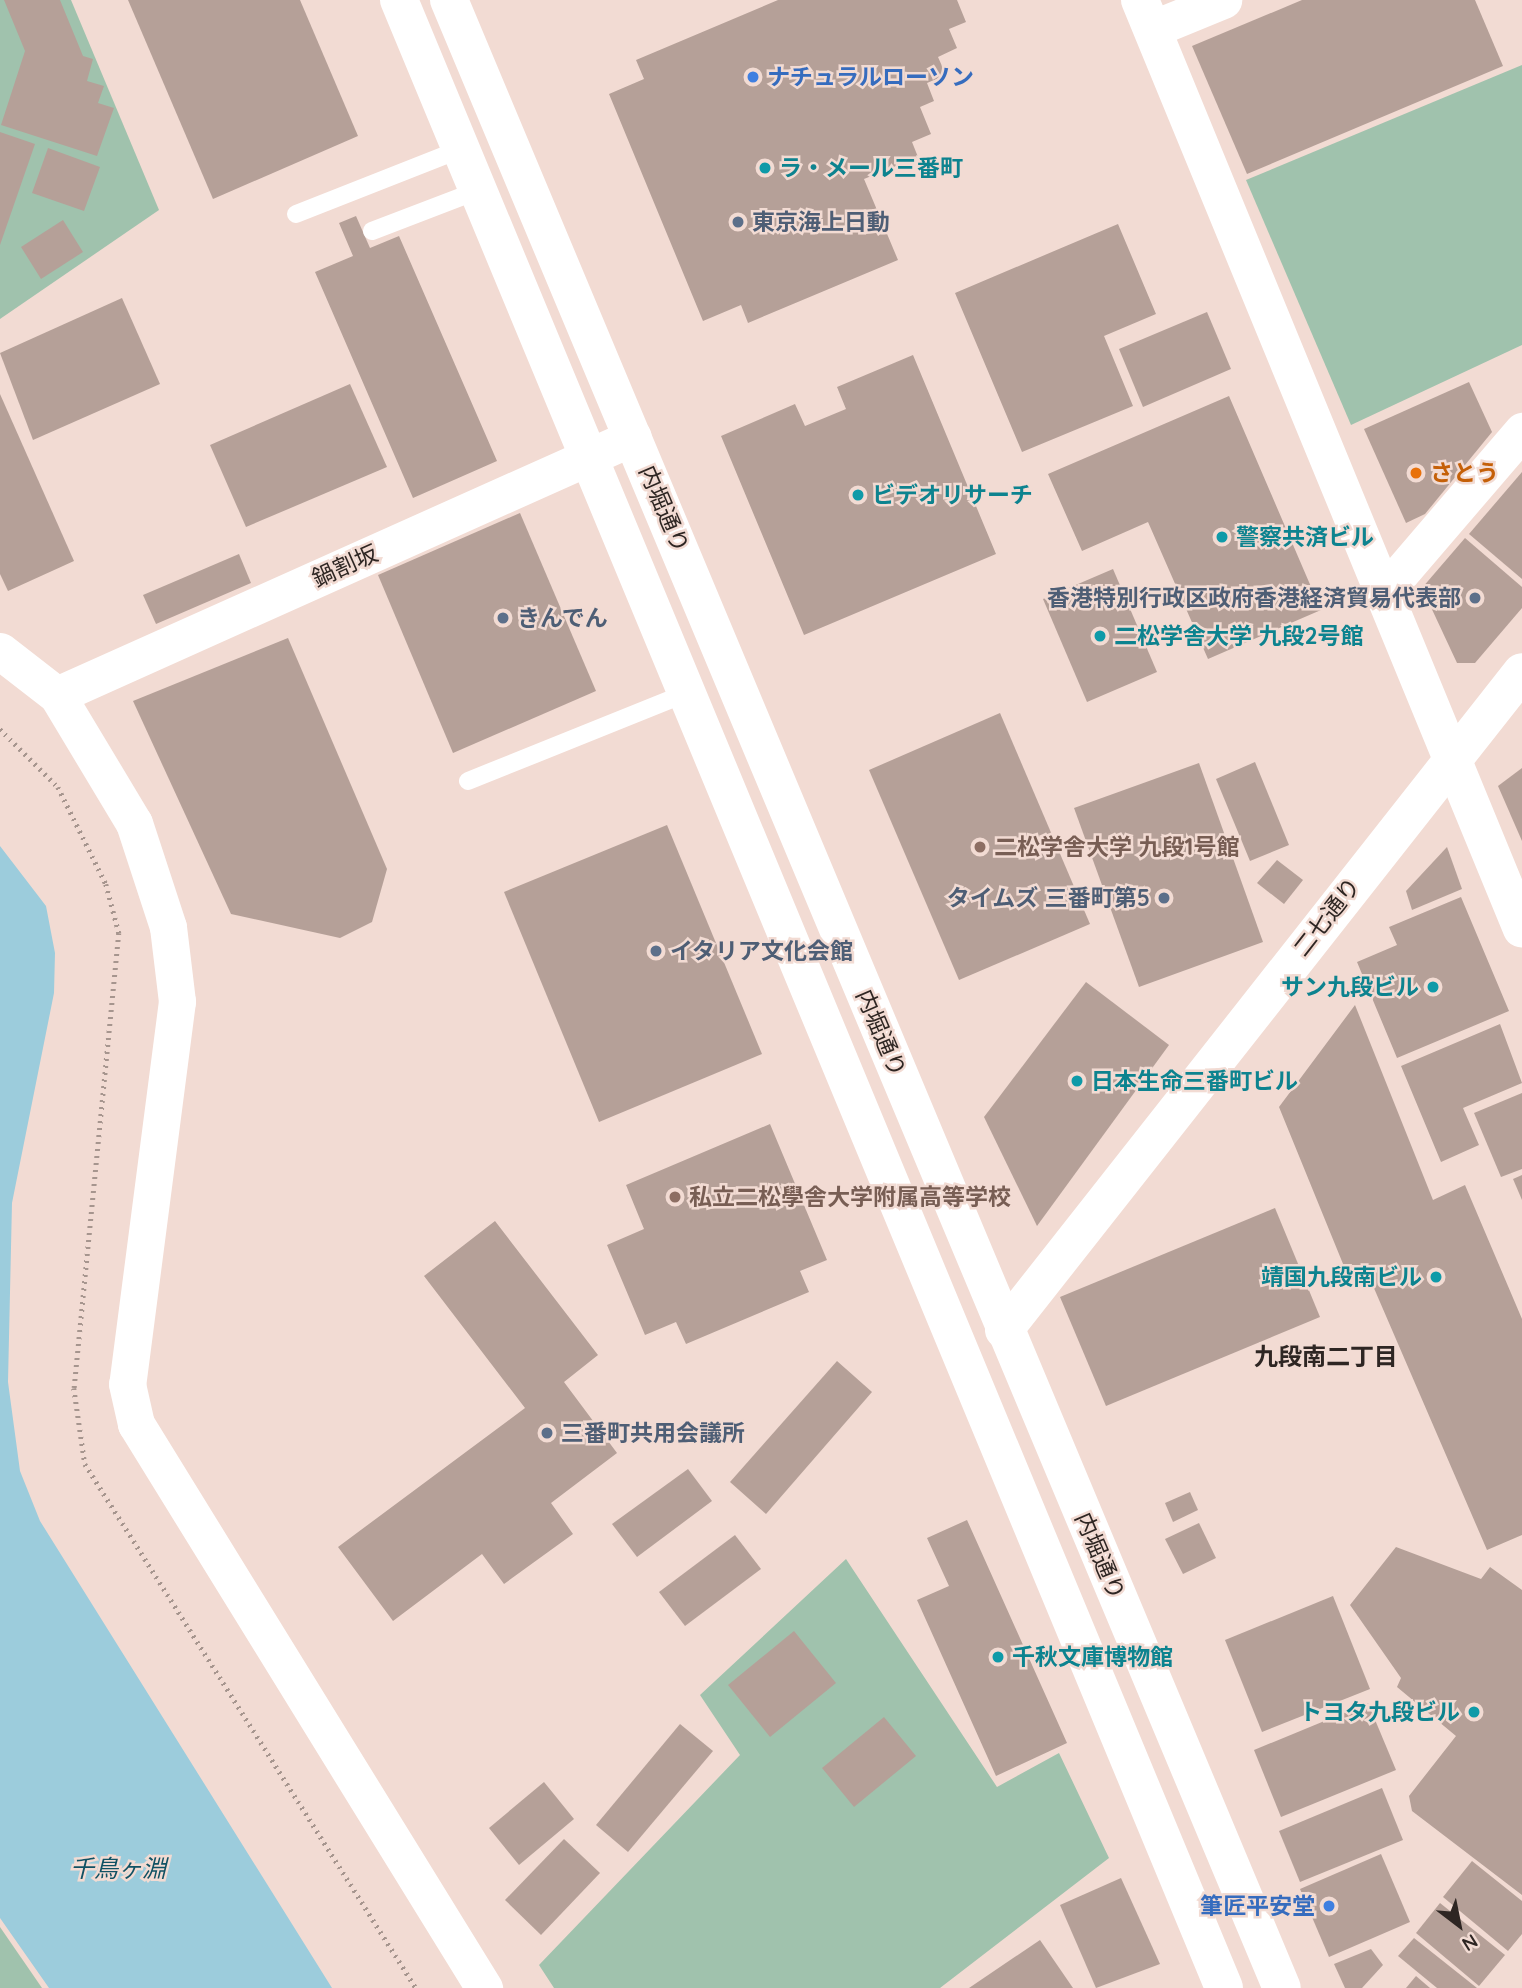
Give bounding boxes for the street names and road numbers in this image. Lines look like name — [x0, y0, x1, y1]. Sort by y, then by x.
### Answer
street label: 内堀通り — [633, 461, 695, 557]
street label: 鍋割坂 — [308, 539, 382, 593]
street label: 二七通り — [1288, 872, 1366, 962]
street label: 内堀通り — [850, 985, 912, 1081]
street label: 内堀通り — [1069, 1508, 1131, 1604]

